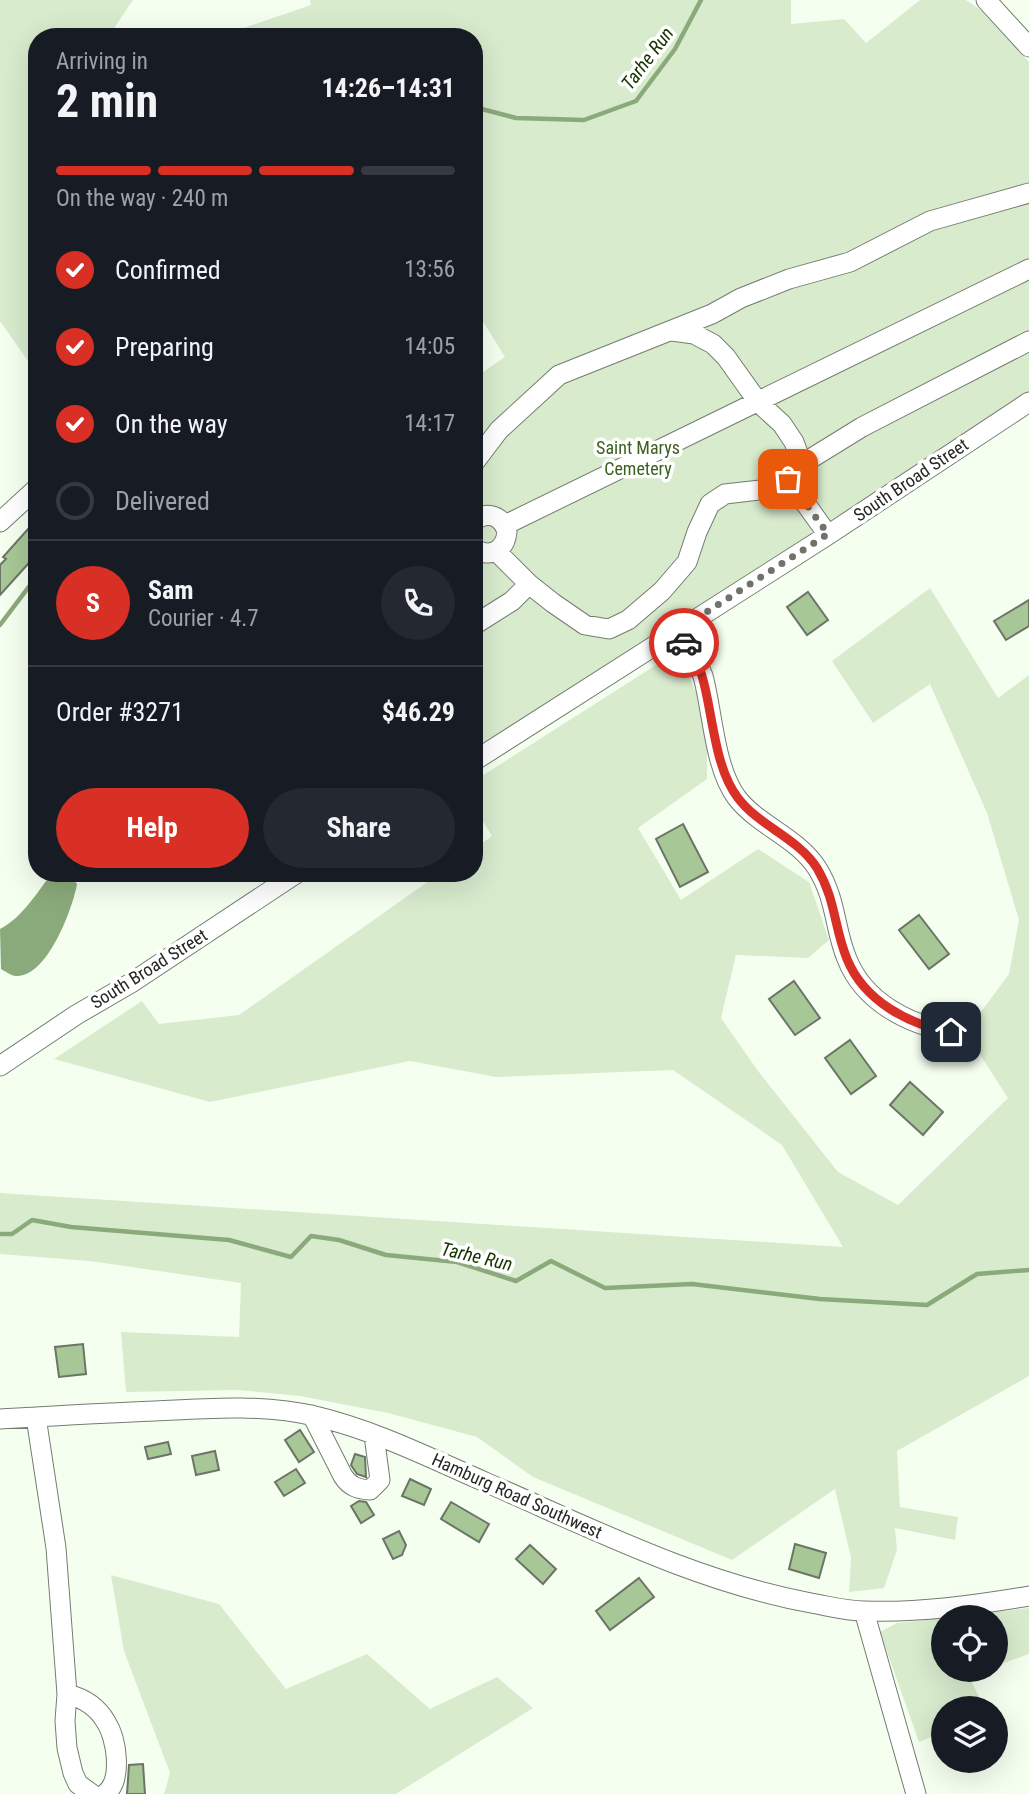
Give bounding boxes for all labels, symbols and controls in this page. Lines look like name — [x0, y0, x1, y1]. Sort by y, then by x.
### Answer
water label: Tarhe Run — [616, 22, 678, 94]
text: Arriving in — [56, 48, 148, 75]
text: 14:26–14:31 — [321, 73, 455, 103]
text: 2 min — [56, 74, 158, 128]
text: On the way · 240 m — [56, 185, 228, 212]
icon: check — [56, 251, 94, 289]
text: Confirmed — [115, 255, 221, 285]
text: 13:56 — [404, 256, 455, 283]
icon: check — [56, 328, 94, 366]
text: Preparing — [115, 332, 214, 362]
text: 14:05 — [404, 333, 455, 360]
icon: check — [56, 405, 94, 443]
text: On the way — [115, 409, 228, 439]
text: 14:17 — [404, 410, 455, 437]
street label: South Broad Street — [850, 434, 972, 526]
park label: Saint Marys Cemetery — [596, 437, 680, 479]
pin — [758, 449, 818, 509]
icon: bag — [769, 460, 807, 498]
text: Delivered — [115, 486, 210, 516]
button: phone — [381, 566, 455, 640]
text: Sam — [148, 575, 194, 605]
text: S — [86, 588, 100, 618]
text: Courier · 4.7 — [148, 605, 259, 632]
courier — [649, 608, 719, 678]
icon: car — [665, 624, 703, 662]
text: Order #3271 — [56, 697, 184, 727]
text: $46.29 — [382, 697, 455, 727]
button: Help — [56, 788, 249, 868]
button: Share — [263, 788, 455, 868]
street label: South Broad Street — [87, 924, 211, 1013]
pin — [921, 1002, 981, 1062]
icon: home — [932, 1013, 970, 1051]
water label: Tarhe Run — [439, 1237, 515, 1276]
street label: Hamburg Road Southwest — [429, 1448, 606, 1543]
map controls — [931, 1605, 1008, 1773]
button: locate — [931, 1605, 1008, 1682]
button: layers — [931, 1696, 1008, 1773]

